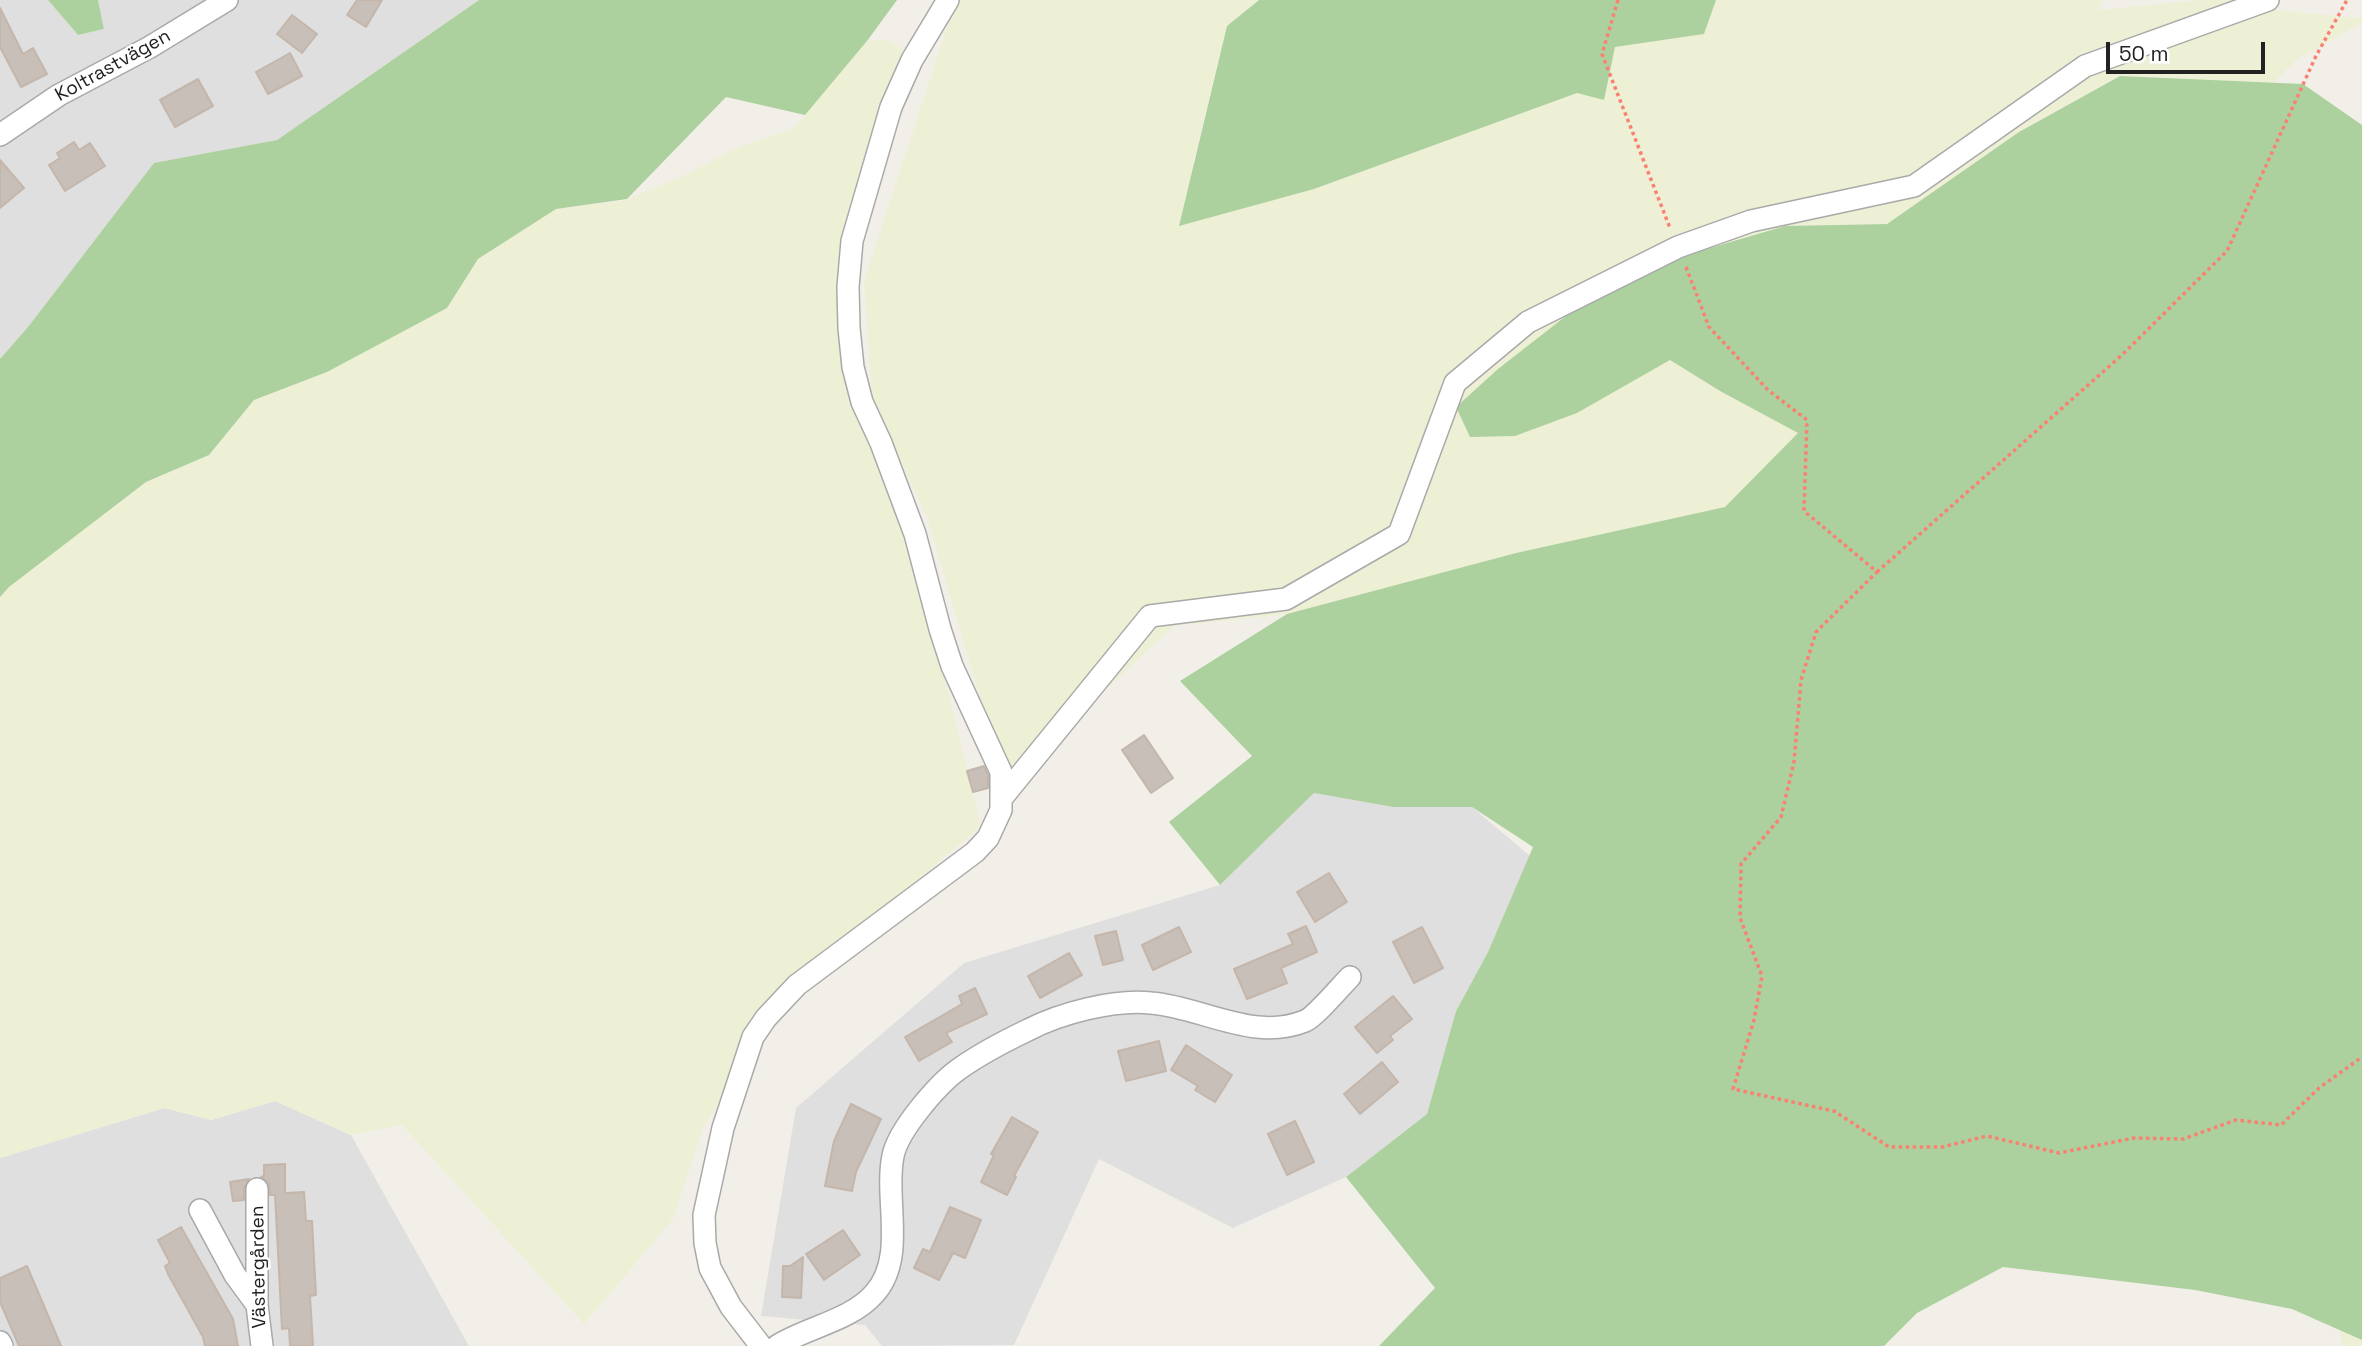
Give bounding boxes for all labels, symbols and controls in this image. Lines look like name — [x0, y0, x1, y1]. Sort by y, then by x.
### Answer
street label: Koltrastvägen — [51, 25, 175, 107]
scale bar — [2110, 28, 2269, 72]
text: 50 m — [2119, 40, 2169, 67]
street label: Västergården — [247, 1205, 271, 1329]

